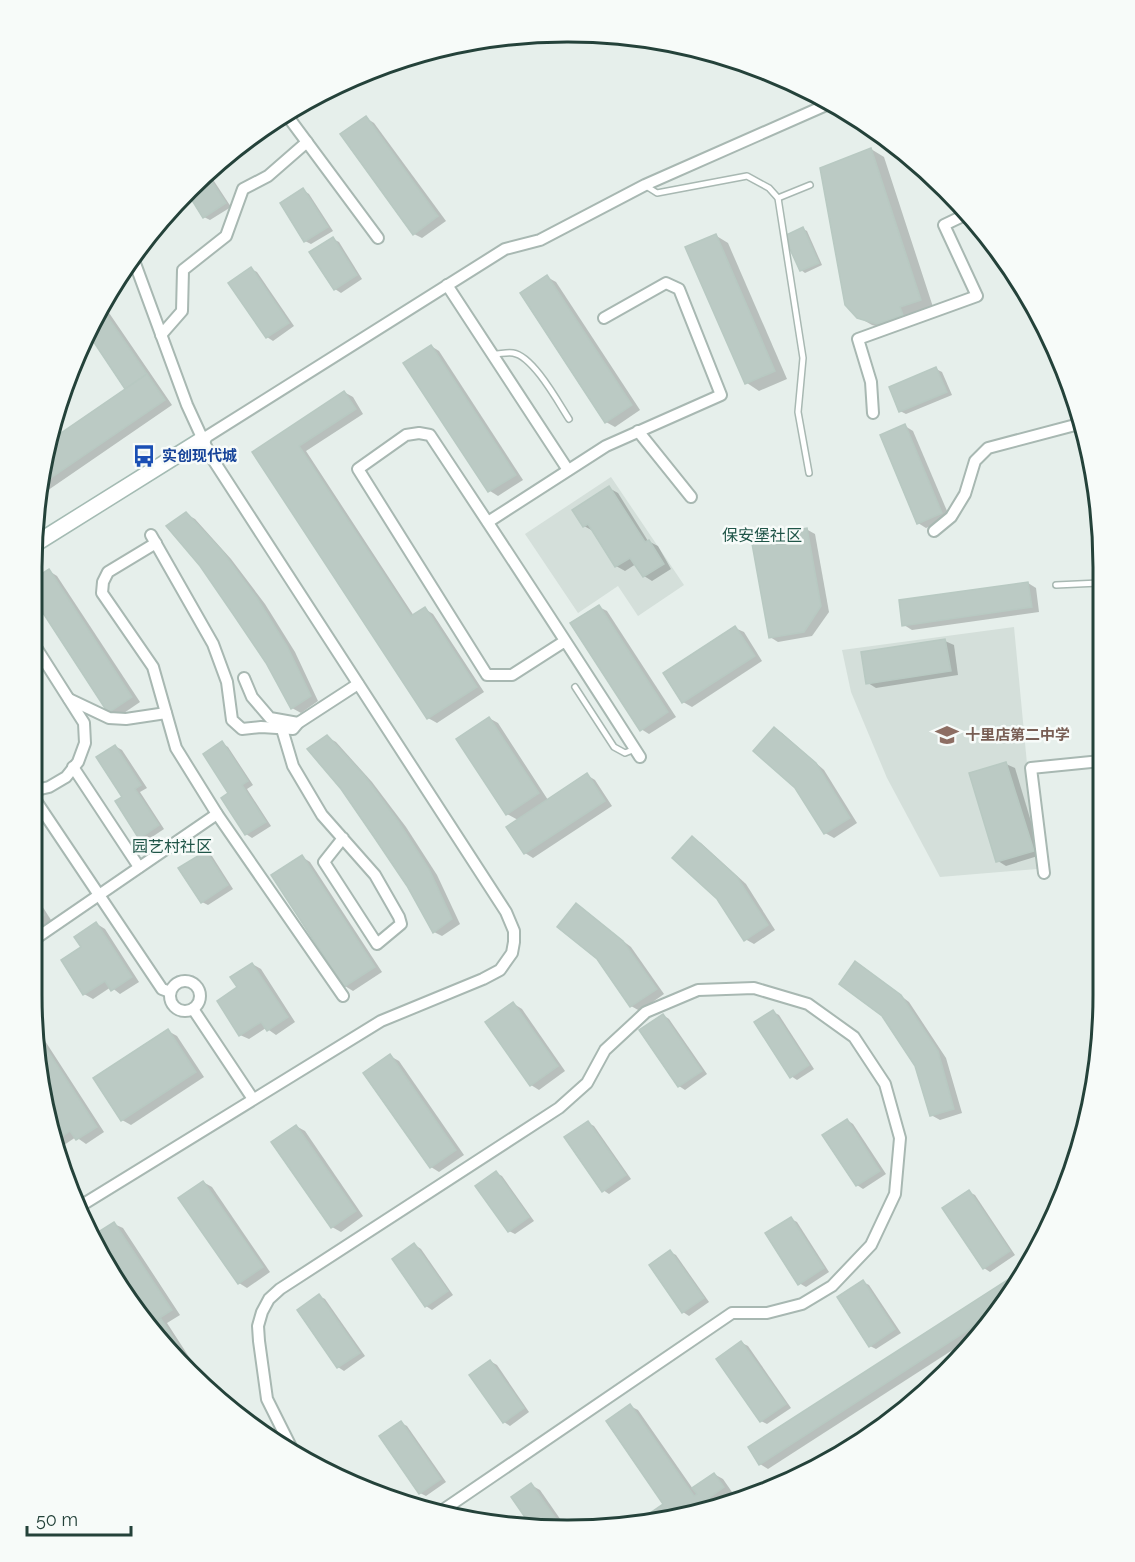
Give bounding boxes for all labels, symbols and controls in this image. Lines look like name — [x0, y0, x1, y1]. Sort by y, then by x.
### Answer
bus stop icon: 实创现代城 — [131, 443, 157, 469]
place label: 实创现代城 — [162, 447, 237, 465]
district label: 保安堡社区 — [722, 526, 802, 545]
school or university icon: 十里店第二中学 — [934, 722, 960, 748]
place label: 十里店第二中学 — [965, 726, 1070, 744]
district label: 园艺村社区 — [132, 837, 212, 856]
scale bar — [27, 1499, 130, 1537]
text: 50 m — [36, 1509, 78, 1530]

